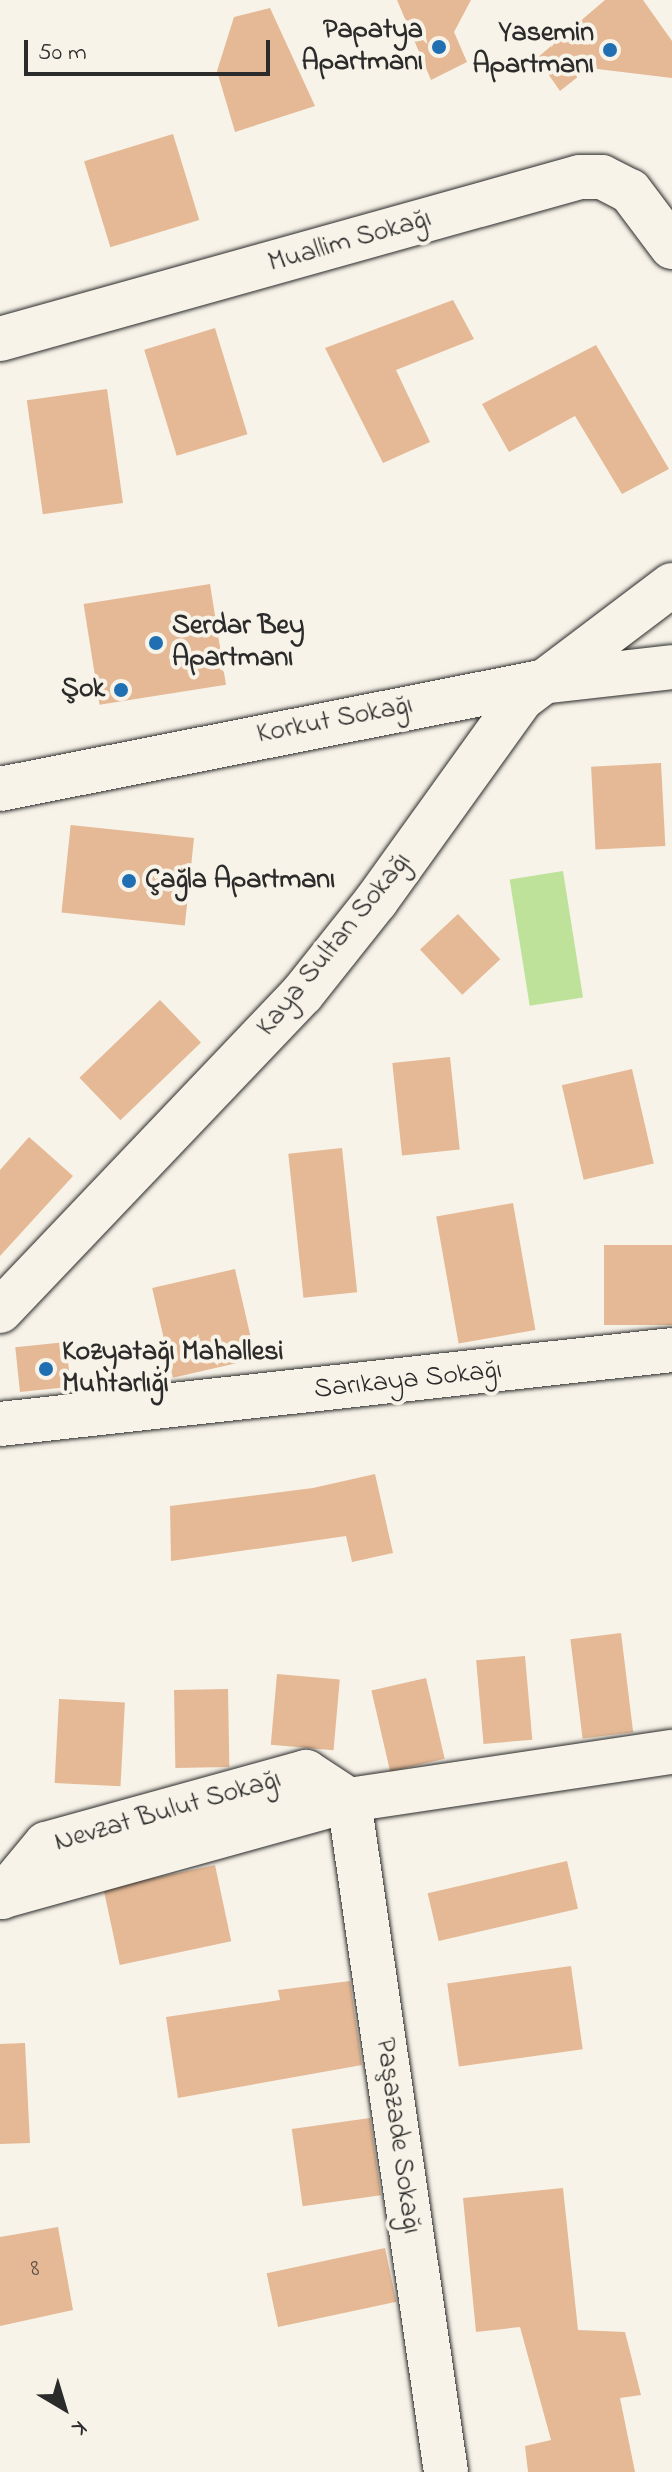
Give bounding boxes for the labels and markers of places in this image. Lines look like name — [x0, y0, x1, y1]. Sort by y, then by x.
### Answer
place label: Papatya Apartmanı — [302, 14, 423, 80]
place label: Yasemin Apartmanı — [473, 17, 594, 83]
marker: Papatya Apartmanı — [430, 38, 448, 56]
marker: Yasemin Apartmanı — [601, 41, 619, 59]
place label: Serdar Bey Apartmanı — [172, 610, 305, 676]
marker: Serdar Bey Apartmanı — [147, 634, 165, 652]
place label: Şok — [61, 673, 105, 707]
marker: Şok — [112, 681, 130, 699]
place label: Çağla Apartmanı — [145, 864, 335, 898]
marker: Çağla Apartmanı — [120, 872, 138, 890]
place label: Kozyatağı Mahallesi Muhtarlığı — [62, 1336, 284, 1402]
marker: Kozyatağı Mahallesi Muhtarlığı — [37, 1360, 55, 1378]

